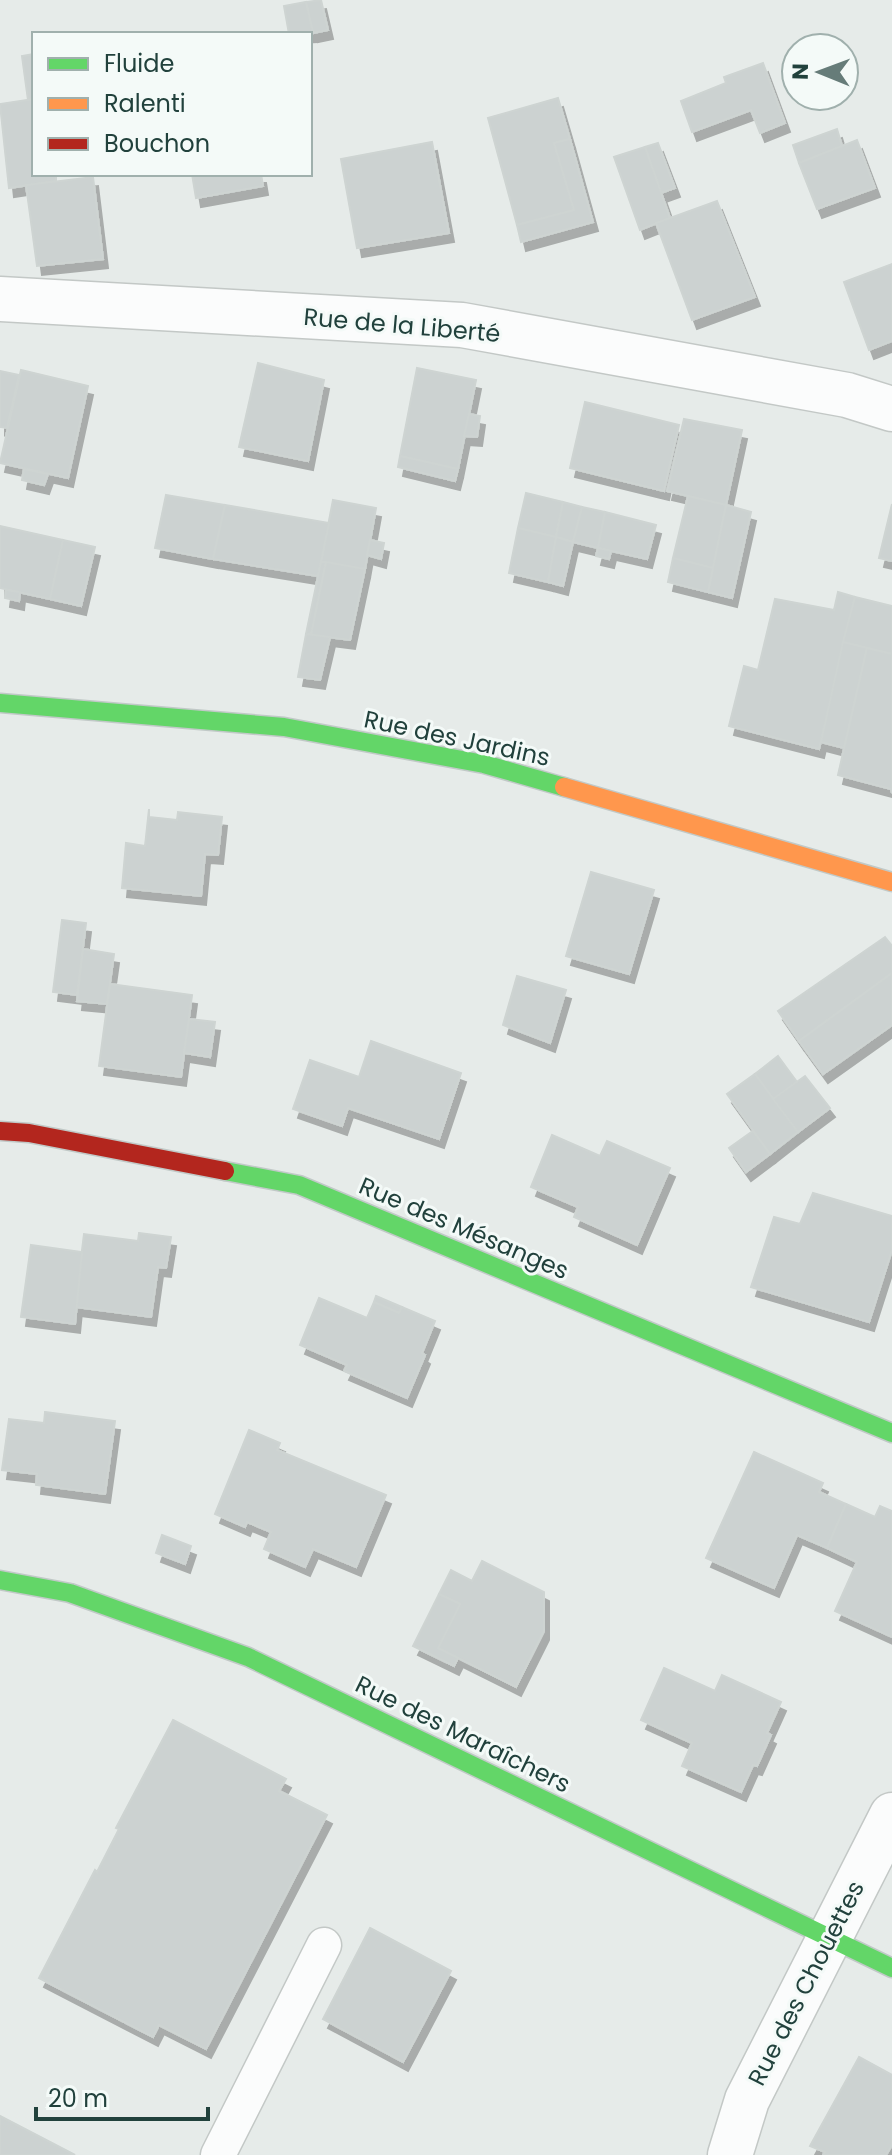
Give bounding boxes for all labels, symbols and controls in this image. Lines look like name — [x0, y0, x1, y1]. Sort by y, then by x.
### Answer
legend — [32, 32, 312, 176]
north arrow — [780, 32, 860, 112]
text: Fluide — [104, 47, 174, 80]
text: N — [785, 63, 816, 80]
text: Ralenti — [104, 87, 186, 120]
text: Bouchon — [104, 127, 210, 160]
street label: Rue de la Liberté — [302, 300, 502, 350]
street label: Rue des Jardins — [361, 702, 553, 774]
street label: Rue des Mésanges — [354, 1169, 574, 1287]
street label: Rue des Maraîchers — [350, 1668, 576, 1800]
street label: Rue des Chouettes — [740, 1875, 872, 2091]
scale bar — [36, 2071, 208, 2121]
text: 20 m — [48, 2082, 108, 2115]

